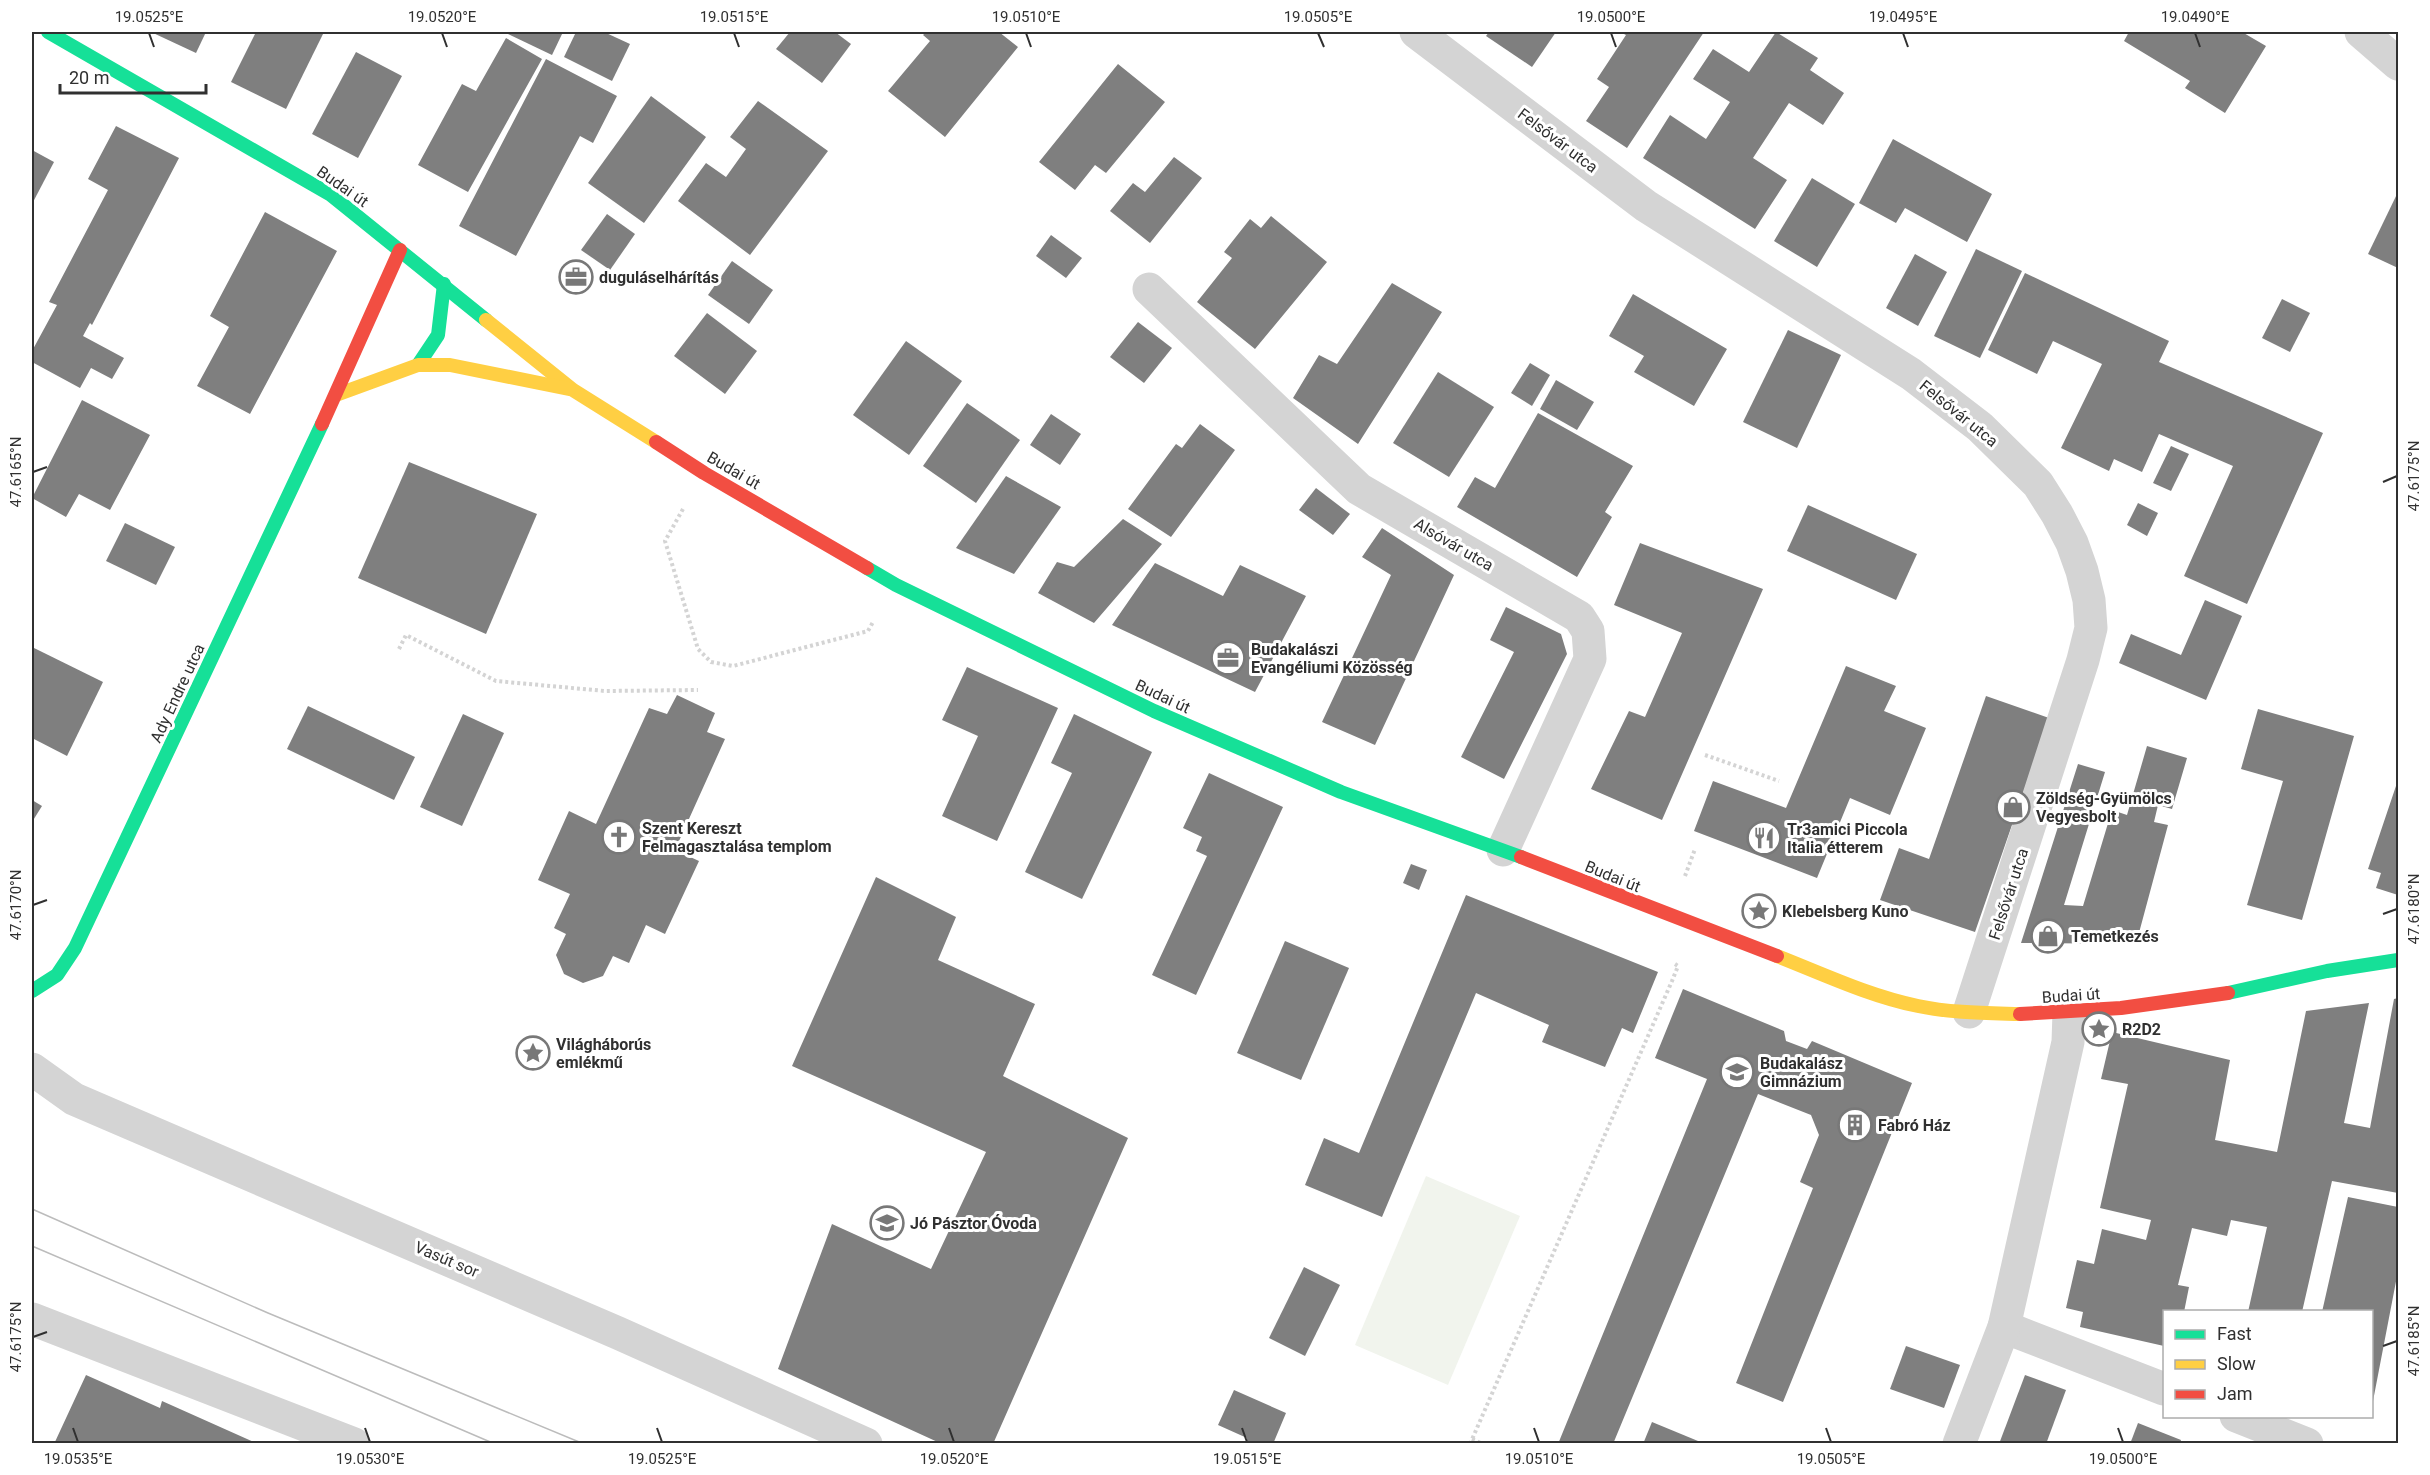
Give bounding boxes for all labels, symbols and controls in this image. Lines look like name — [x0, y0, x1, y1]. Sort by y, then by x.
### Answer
text: 19.0525°E — [115, 8, 184, 26]
text: 19.0520°E — [408, 8, 477, 26]
text: 19.0515°E — [700, 8, 769, 26]
text: 19.0510°E — [992, 8, 1061, 26]
text: 19.0505°E — [1284, 8, 1353, 26]
text: 19.0500°E — [1577, 8, 1646, 26]
text: 19.0495°E — [1869, 8, 1938, 26]
text: 19.0490°E — [2161, 8, 2230, 26]
scale bar — [60, 57, 206, 95]
text: 20 m — [69, 67, 109, 88]
street label: Felsővár utca — [1514, 104, 1601, 177]
street label: Budai út — [313, 162, 372, 211]
office icon: duguláselhárítás — [558, 259, 594, 295]
place label: duguláselhárítás — [599, 268, 719, 287]
street label: Felsővár utca — [1916, 376, 2002, 451]
text: 47.6165°N — [7, 437, 25, 507]
text: 47.6175°N — [2405, 441, 2423, 511]
street label: Budai út — [704, 448, 764, 493]
street label: Alsóvár utca — [1411, 514, 1497, 575]
office icon: Budakalászi Evangéliumi Közösség — [1210, 640, 1246, 676]
place label: Budakalászi Evangéliumi Közösség — [1251, 640, 1413, 677]
street label: Ady Endre utca — [146, 641, 209, 746]
street label: Budai út — [1132, 675, 1193, 717]
shop icon: Zöldség-Gyümölcs Vegyesbolt — [1995, 789, 2031, 825]
place label: Zöldség-Gyümölcs Vegyesbolt — [2036, 789, 2172, 826]
church icon: Szent Kereszt Felmagasztalása templom — [601, 819, 637, 855]
place label: Szent Kereszt Felmagasztalása templom — [642, 819, 832, 856]
restaurant icon: Tr3amici Piccola Italia étterem — [1746, 820, 1782, 856]
place label: Tr3amici Piccola Italia étterem — [1787, 820, 1908, 857]
street label: Felsővár utca — [1985, 846, 2032, 942]
street label: Budai út — [1582, 857, 1643, 896]
text: 47.6170°N — [7, 870, 25, 940]
text: 47.6180°N — [2405, 874, 2423, 944]
place icon: Klebelsberg Kuno — [1741, 893, 1777, 929]
place label: Klebelsberg Kuno — [1782, 902, 1909, 921]
shop icon: Temetkezés — [2030, 918, 2066, 954]
place label: Temetkezés — [2071, 927, 2159, 946]
street label: Budai út — [2041, 984, 2101, 1007]
place icon: R2D2 — [2081, 1011, 2117, 1047]
place label: R2D2 — [2122, 1020, 2161, 1039]
place icon: Világháborús emlékmű — [515, 1035, 551, 1071]
place label: Világháborús emlékmű — [556, 1035, 651, 1072]
school or university icon: Budakalász Gimnázium — [1719, 1054, 1755, 1090]
place label: Budakalász Gimnázium — [1760, 1054, 1843, 1091]
building icon: Fabró Ház — [1837, 1107, 1873, 1143]
place label: Fabró Ház — [1878, 1116, 1951, 1135]
school or university icon: Jó Pásztor Óvoda — [869, 1205, 905, 1241]
place label: Jó Pásztor Óvoda — [910, 1214, 1037, 1233]
street label: Vasút sor — [412, 1238, 482, 1282]
text: 47.6175°N — [7, 1302, 25, 1372]
text: 47.6185°N — [2405, 1306, 2423, 1376]
legend — [2163, 1310, 2373, 1418]
text: Fast — [2217, 1323, 2252, 1344]
text: Slow — [2217, 1353, 2256, 1374]
text: Jam — [2217, 1383, 2253, 1404]
text: 19.0535°E — [44, 1450, 113, 1468]
text: 19.0530°E — [336, 1450, 405, 1468]
text: 19.0525°E — [628, 1450, 697, 1468]
text: 19.0520°E — [920, 1450, 989, 1468]
text: 19.0515°E — [1213, 1450, 1282, 1468]
text: 19.0510°E — [1505, 1450, 1574, 1468]
text: 19.0505°E — [1797, 1450, 1866, 1468]
text: 19.0500°E — [2089, 1450, 2158, 1468]

